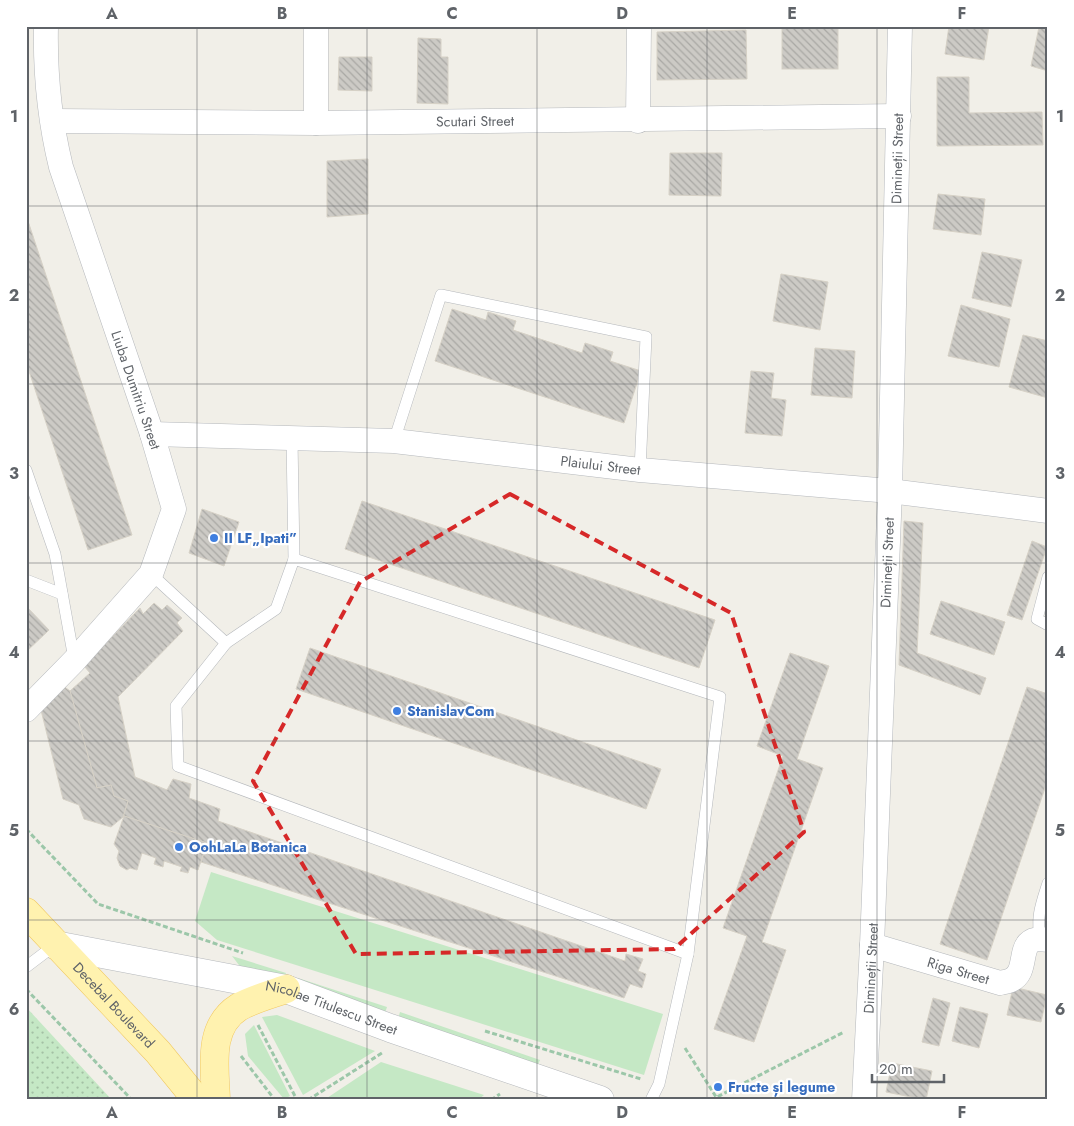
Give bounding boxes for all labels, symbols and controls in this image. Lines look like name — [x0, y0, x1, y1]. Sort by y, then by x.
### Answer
text: A — [105, 2, 118, 25]
text: B — [277, 2, 287, 25]
text: C — [446, 2, 458, 25]
text: D — [616, 2, 628, 25]
text: E — [787, 2, 797, 25]
text: F — [958, 2, 966, 25]
text: 1 — [10, 105, 18, 128]
text: 1 — [1056, 105, 1064, 128]
street label: Scutari Street — [436, 111, 515, 132]
street label: Dimineții Street — [886, 112, 908, 204]
text: 2 — [9, 284, 19, 307]
text: 2 — [1055, 284, 1065, 307]
street label: Liuba Dumitriu Street — [106, 328, 166, 453]
street label: Plaiului Street — [559, 451, 642, 480]
text: 3 — [9, 462, 19, 485]
text: 3 — [1055, 462, 1065, 485]
street label: Dimineții Street — [875, 516, 899, 608]
place label: II LF„Ipati” — [224, 528, 297, 548]
marker: II LF„Ipati” — [208, 532, 220, 544]
text: 4 — [8, 641, 20, 664]
text: 4 — [1054, 641, 1066, 664]
place label: StanislavCom — [407, 701, 494, 721]
marker: StanislavCom — [391, 705, 403, 717]
text: 5 — [9, 819, 19, 842]
text: 5 — [1055, 819, 1065, 842]
place label: OohLaLa Botanica — [189, 837, 307, 857]
marker: OohLaLa Botanica — [173, 841, 185, 853]
street label: Dimineții Street — [858, 922, 883, 1014]
street label: Riga Street — [925, 952, 992, 989]
street label: Decebal Boulevard — [68, 958, 159, 1053]
street label: Nicolae Titulescu Street — [264, 975, 401, 1040]
text: 6 — [9, 998, 19, 1021]
text: 6 — [1055, 998, 1065, 1021]
scale bar — [872, 1051, 944, 1083]
text: 20 m — [879, 1058, 913, 1080]
place label: Fructe și legume — [728, 1077, 835, 1097]
marker: Fructe și legume — [712, 1081, 724, 1093]
text: A — [105, 1101, 118, 1124]
text: B — [277, 1101, 287, 1124]
text: C — [446, 1101, 458, 1124]
text: D — [616, 1101, 628, 1124]
text: E — [787, 1101, 797, 1124]
text: F — [958, 1101, 966, 1124]

